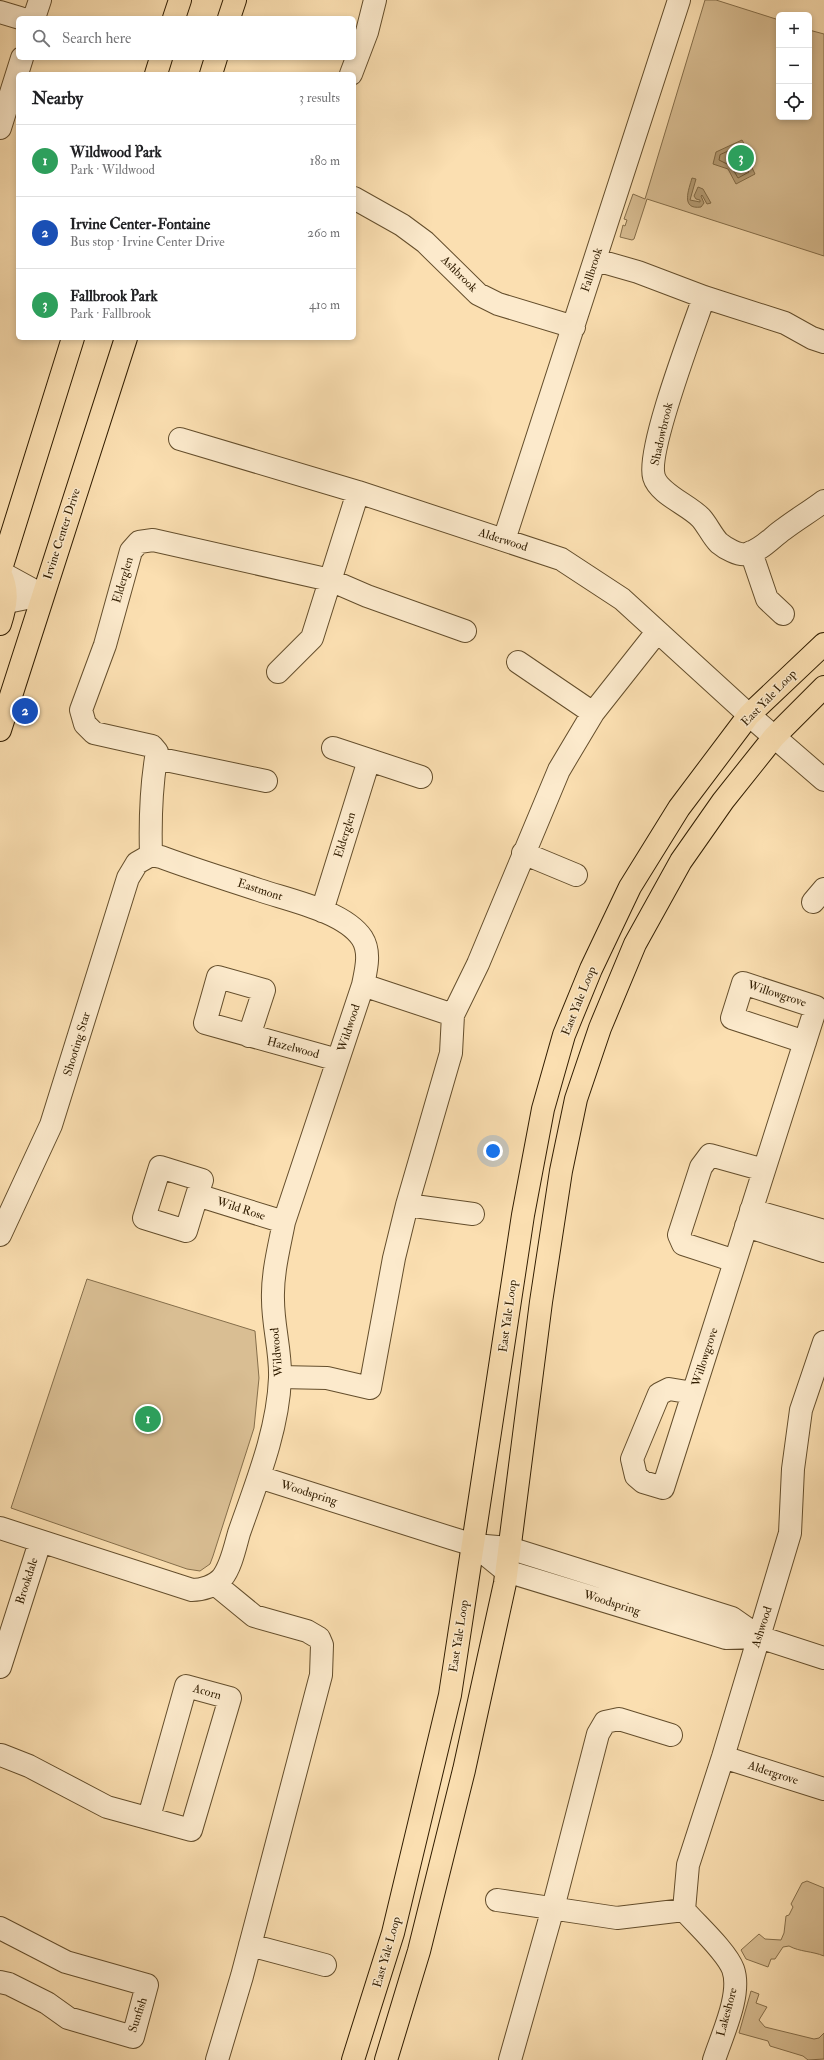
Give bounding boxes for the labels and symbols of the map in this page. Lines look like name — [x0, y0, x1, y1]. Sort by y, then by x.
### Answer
pin: 3 — [728, 143, 754, 173]
street label: Fallbrook — [578, 246, 606, 294]
street label: Ashbrook — [437, 252, 481, 296]
street label: Shadowbrook — [647, 401, 677, 467]
street label: Irvine Center Drive — [40, 487, 84, 581]
street label: Alderwood — [476, 525, 530, 555]
street label: Elderglen — [109, 555, 137, 605]
street label: East Yale Loop — [738, 666, 800, 730]
pin: 2 — [12, 696, 38, 726]
street label: Elderglen — [331, 810, 359, 860]
street label: Eastmont — [236, 876, 285, 904]
street label: East Yale Loop — [558, 964, 600, 1038]
street label: Willowgrove — [745, 977, 808, 1010]
street label: Wildwood — [334, 1002, 364, 1055]
street label: Shooting Star — [60, 1010, 94, 1078]
street label: Hazelwood — [265, 1034, 321, 1062]
your location — [483, 1141, 503, 1161]
street label: Wild Rose — [214, 1194, 267, 1224]
street label: East Yale Loop — [495, 1279, 521, 1353]
street label: Willowgrove — [688, 1326, 721, 1389]
street label: Wildwood — [267, 1327, 287, 1378]
pin: 1 — [135, 1404, 161, 1434]
street label: Woodspring — [278, 1477, 340, 1509]
street label: Brookdale — [12, 1556, 42, 1606]
street label: Woodspring — [581, 1587, 643, 1619]
street label: East Yale Loop — [446, 1599, 472, 1673]
street label: Ashwood — [748, 1604, 776, 1651]
street label: Acorn — [190, 1681, 223, 1703]
street label: Aldergrove — [745, 1758, 800, 1788]
street label: East Yale Loop — [370, 1915, 404, 1989]
street label: Lakeshore — [713, 1986, 741, 2038]
street label: Sunfish — [125, 1995, 151, 2034]

